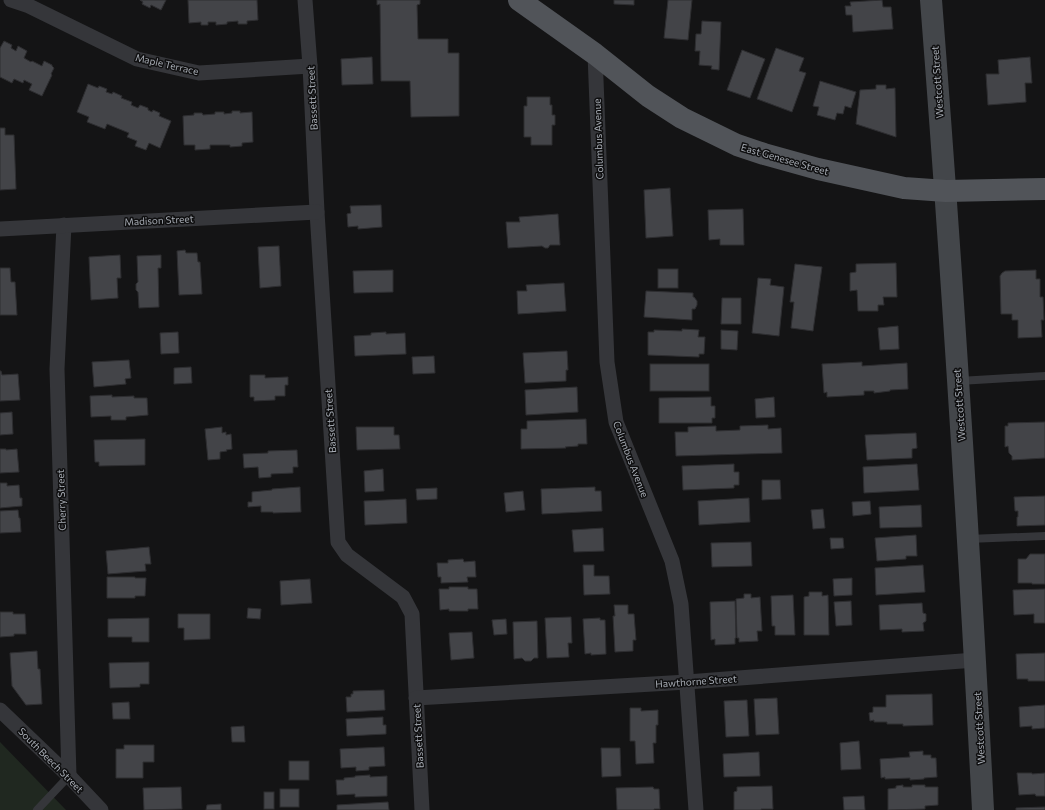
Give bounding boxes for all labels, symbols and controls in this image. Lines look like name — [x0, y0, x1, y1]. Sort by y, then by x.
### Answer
street label: Westcott Street — [928, 45, 946, 119]
street label: Maple Terrace — [134, 51, 200, 77]
street label: Bassett Street — [304, 66, 320, 130]
street label: Columbus Avenue — [591, 98, 605, 180]
street label: East Genesee Street — [740, 141, 830, 177]
street label: Madison Street — [124, 212, 194, 228]
street label: Westcott Street — [950, 368, 968, 442]
street label: Bassett Street — [322, 388, 338, 454]
street label: Columbus Avenue — [611, 419, 651, 499]
street label: Cherry Street — [54, 469, 68, 531]
street label: Hawthorne Street — [655, 672, 737, 690]
street label: Westcott Street — [971, 691, 987, 765]
street label: Bassett Street — [410, 704, 426, 768]
street label: South Beech Street — [16, 725, 86, 795]

